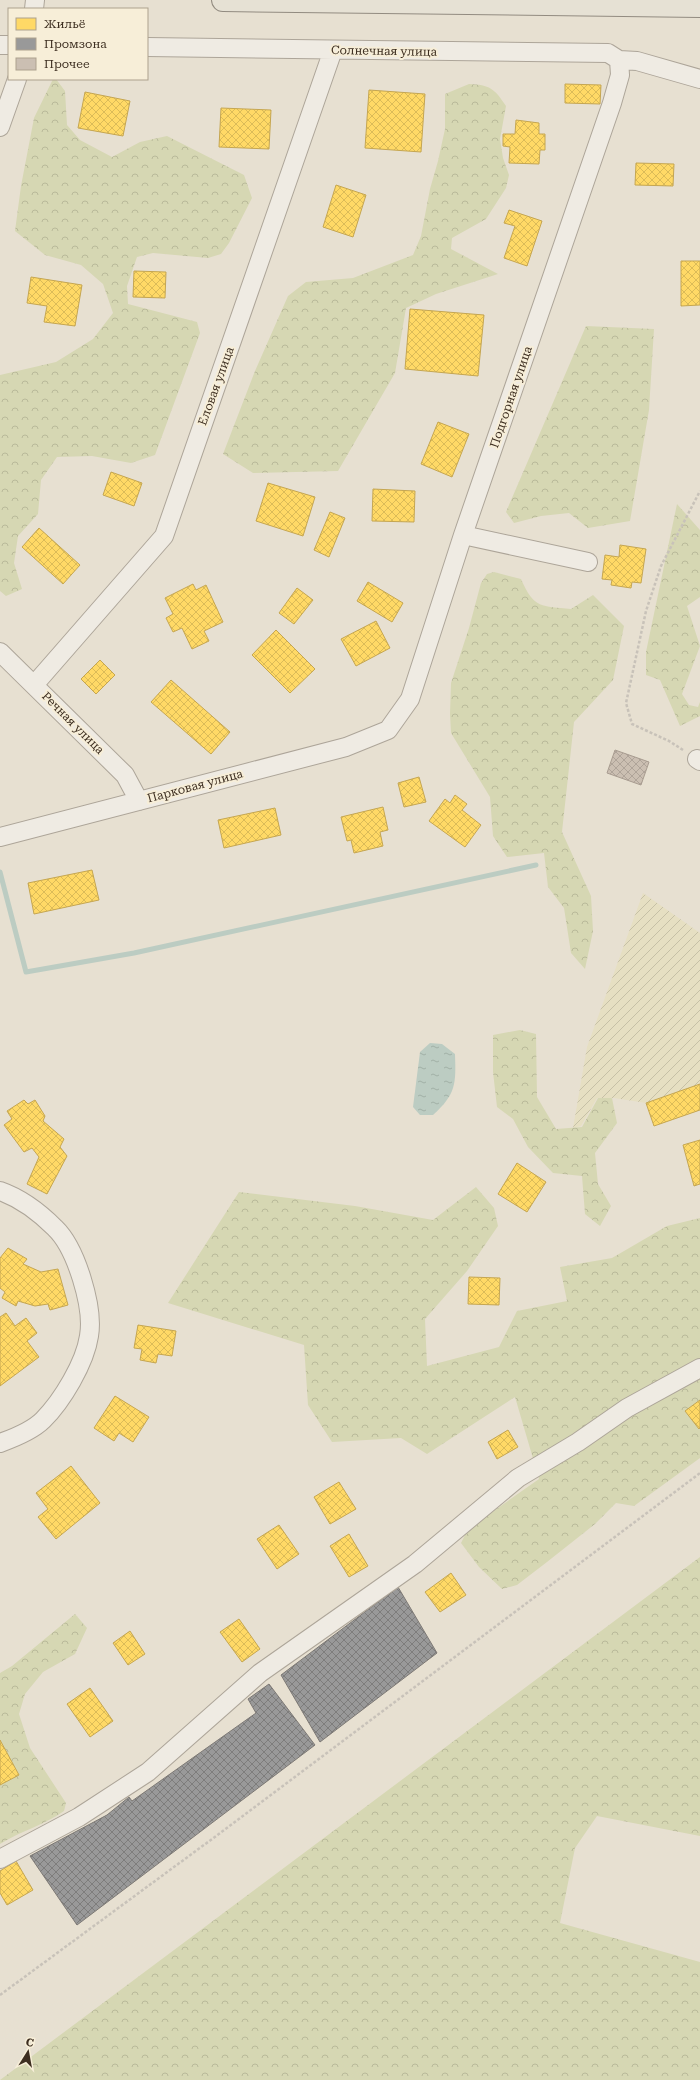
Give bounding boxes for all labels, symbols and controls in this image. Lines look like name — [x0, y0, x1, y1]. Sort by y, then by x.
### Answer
legend — [8, 8, 148, 80]
text: Жильё — [44, 17, 86, 31]
text: Промзона — [44, 37, 107, 51]
street label: Солнечная улица — [331, 43, 438, 59]
text: Прочее — [44, 57, 90, 71]
street label: Еловая улица — [195, 344, 237, 427]
street label: Подгорная улица — [487, 344, 535, 450]
street label: Речная улица — [39, 689, 107, 757]
street label: Парковая улица — [146, 766, 245, 806]
north arrow — [8, 2032, 48, 2072]
text: С — [25, 2036, 35, 2050]

